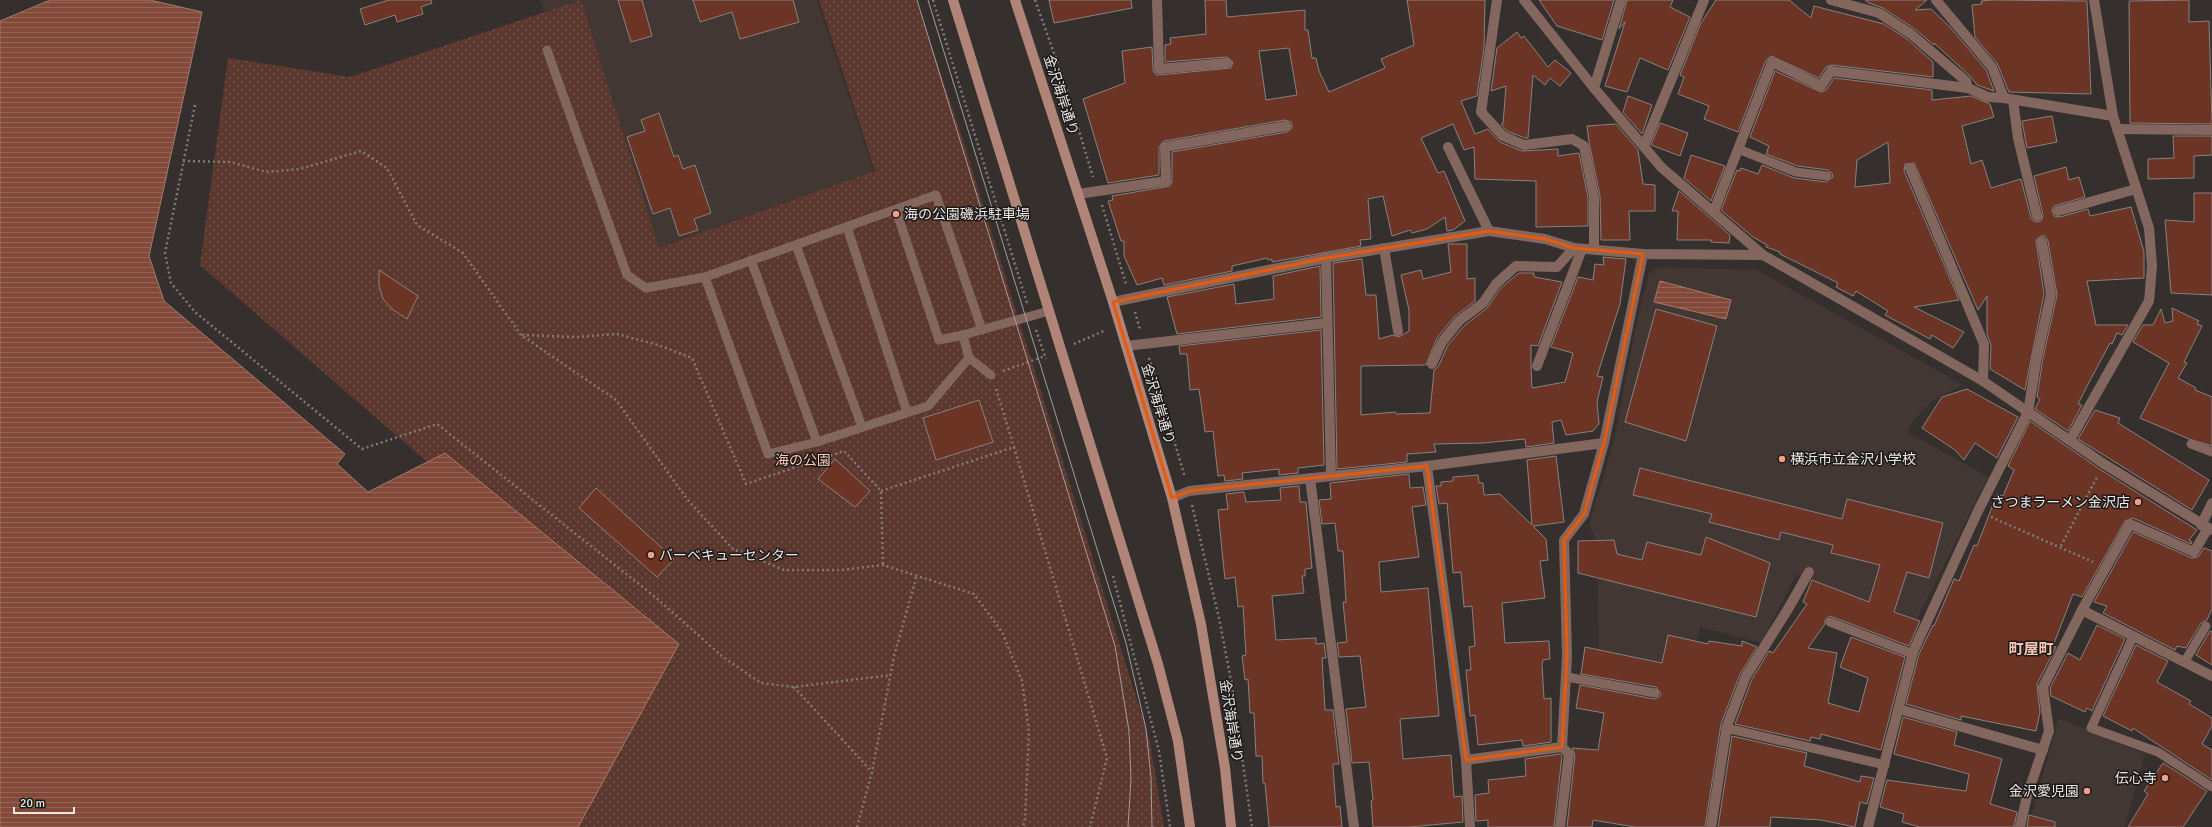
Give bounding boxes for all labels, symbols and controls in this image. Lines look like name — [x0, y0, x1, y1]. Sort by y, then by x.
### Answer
street label: 金沢海岸通り — [1040, 52, 1082, 138]
place label: 海の公園磯浜駐車場 — [904, 206, 1030, 223]
marker: 海の公園磯浜駐車場 — [891, 209, 901, 219]
street label: 金沢海岸通り — [1138, 361, 1178, 447]
place label: 横浜市立金沢小学校 — [1790, 451, 1916, 468]
park label: 海の公園 — [775, 452, 831, 469]
marker: 横浜市立金沢小学校 — [1777, 454, 1787, 464]
place label: さつまラーメン金沢店 — [1991, 494, 2130, 511]
marker: さつまラーメン金沢店 — [2133, 497, 2143, 507]
place label: バーベキューセンター — [659, 547, 799, 564]
marker: バーベキューセンター — [646, 550, 656, 560]
district label: 町屋町 — [2008, 640, 2054, 658]
street label: 金沢海岸通り — [1216, 678, 1246, 764]
place label: 伝心寺 — [2115, 770, 2157, 787]
marker: 伝心寺 — [2160, 773, 2170, 783]
place label: 金沢愛児園 — [2009, 783, 2079, 800]
marker: 金沢愛児園 — [2082, 786, 2092, 796]
scale bar — [14, 789, 74, 815]
text: 20 m — [20, 796, 45, 811]

